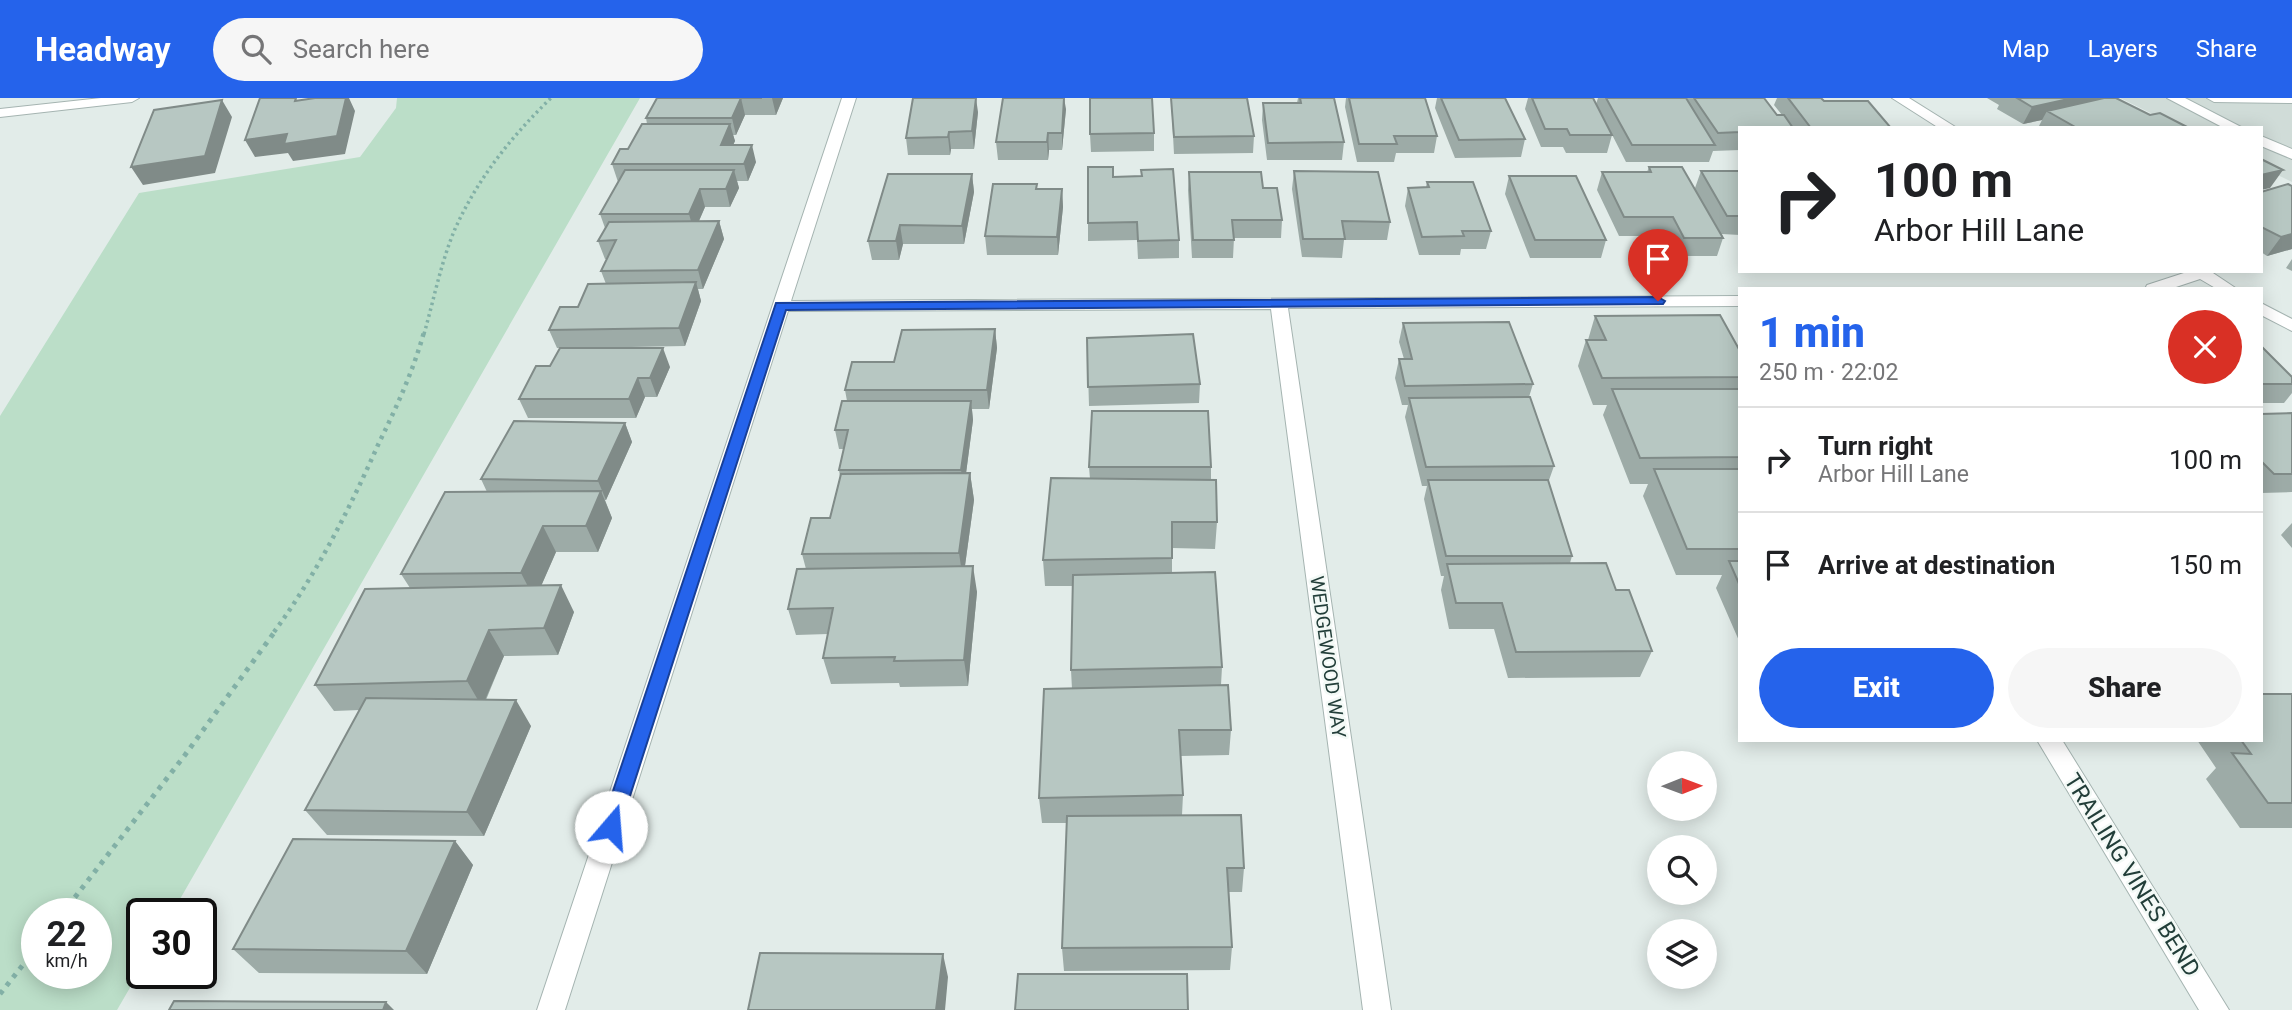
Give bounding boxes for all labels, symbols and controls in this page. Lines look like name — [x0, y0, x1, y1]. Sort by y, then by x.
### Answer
search box — [213, 18, 703, 81]
text: Headway — [35, 30, 171, 69]
icon: search — [237, 30, 275, 68]
text: Search here — [293, 34, 429, 64]
text: Map — [2002, 35, 2050, 63]
text: Layers — [2088, 35, 2158, 63]
text: Share — [2196, 35, 2257, 63]
text: 100 m — [1874, 152, 2013, 209]
icon: right — [1759, 154, 1850, 245]
text: Arbor Hill Lane — [1874, 211, 2084, 249]
pin — [1628, 229, 1688, 301]
icon: arrive — [1639, 240, 1677, 278]
text: 1 min — [1759, 308, 1865, 357]
button: close — [2168, 310, 2242, 384]
text: 250 m · 22:02 — [1759, 359, 1898, 386]
text: Turn right — [1818, 431, 1933, 461]
icon: right — [1759, 441, 1797, 479]
text: 100 m — [2169, 445, 2242, 475]
text: Arbor Hill Lane — [1818, 461, 1969, 488]
icon: arrive — [1759, 546, 1797, 584]
text: Arrive at destination — [1818, 550, 2055, 580]
text: 150 m — [2169, 550, 2242, 580]
street label: WEDGEWOOD WAY — [1305, 574, 1351, 740]
button: Exit — [1759, 648, 1994, 728]
button: Share — [2008, 648, 2242, 728]
north arrow — [1647, 751, 1717, 821]
map controls — [1647, 751, 1717, 989]
street label: TRAILING VINES BEND — [2058, 769, 2206, 981]
position arrow — [574, 790, 648, 864]
button: search — [1647, 835, 1717, 905]
speed limit sign: 30 — [126, 898, 217, 989]
text: 22 — [46, 914, 87, 955]
button: layers — [1647, 919, 1717, 989]
text: km/h — [45, 950, 88, 971]

